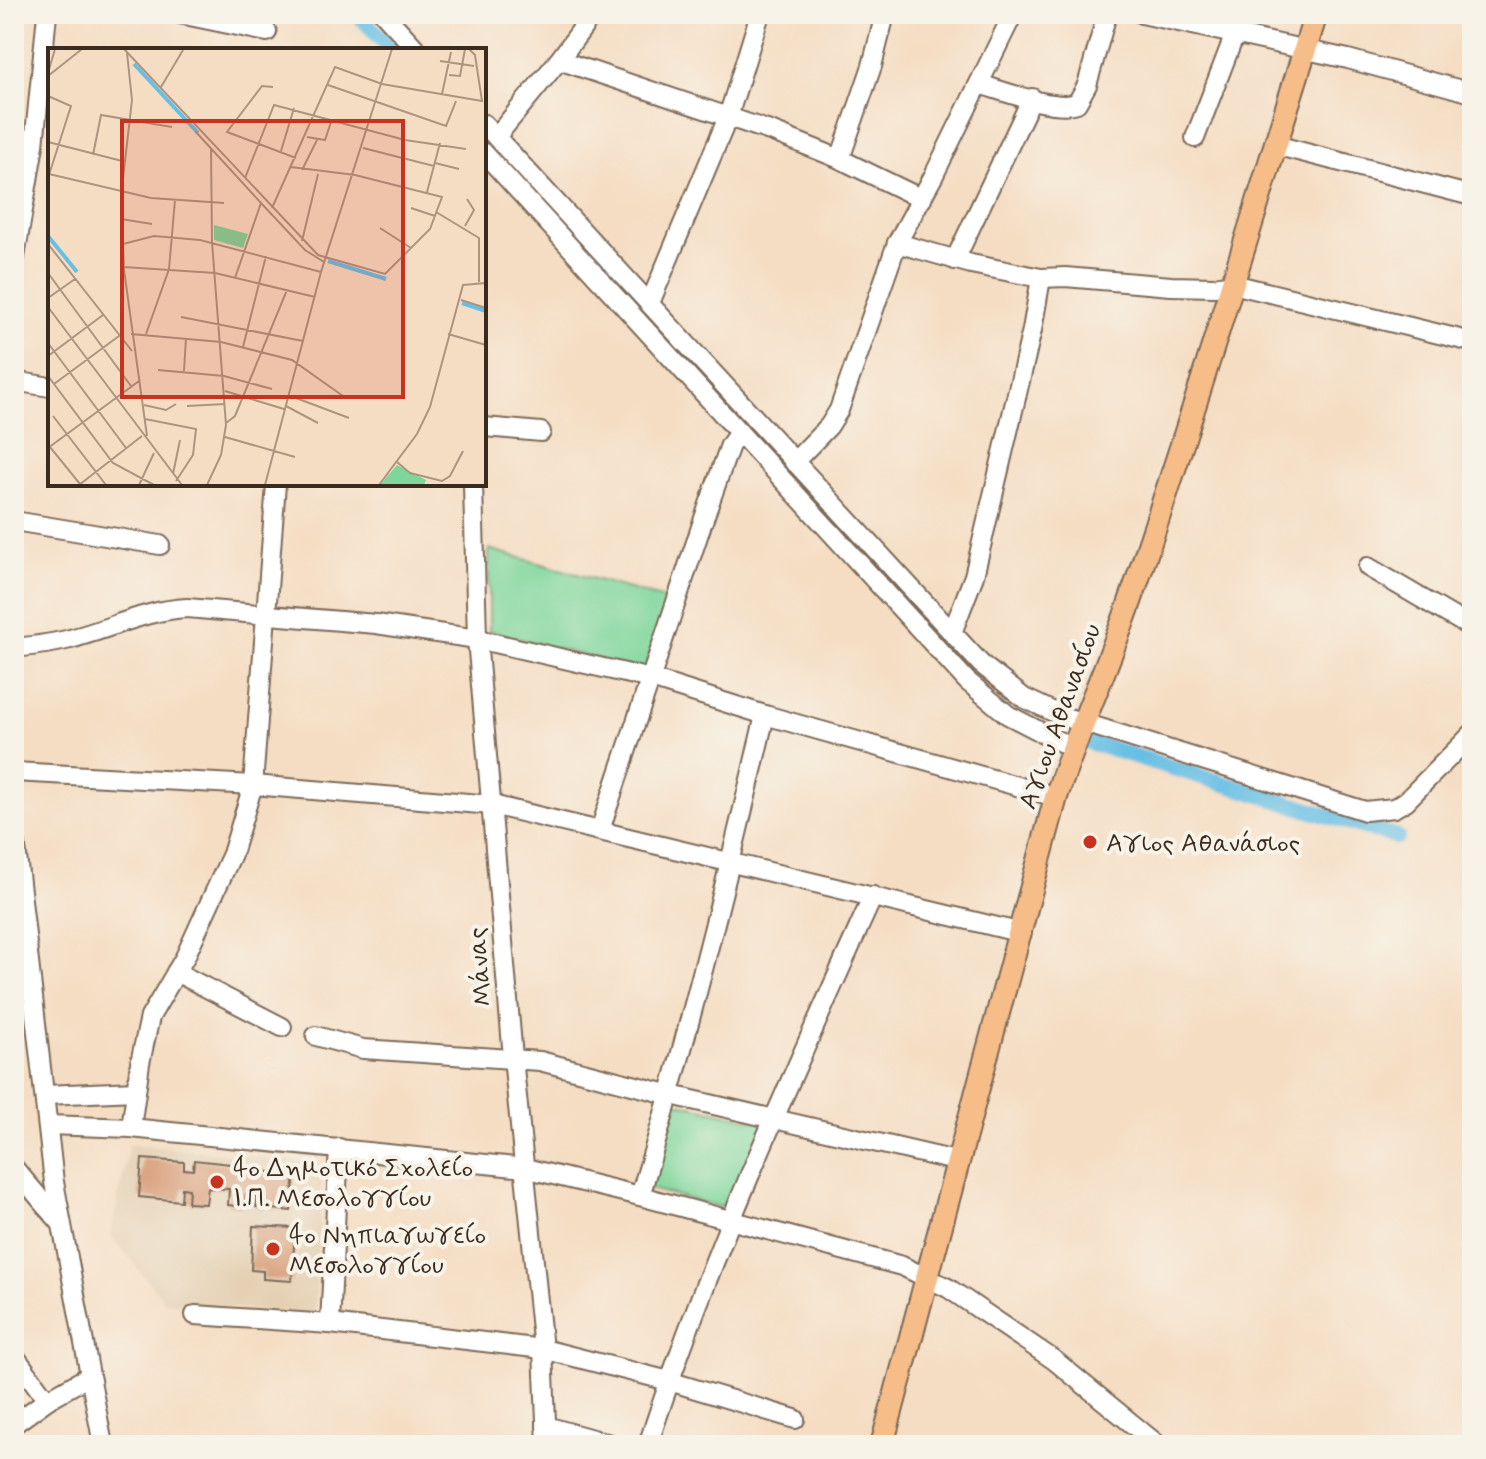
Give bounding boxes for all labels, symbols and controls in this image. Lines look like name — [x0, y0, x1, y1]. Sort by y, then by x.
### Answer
inset map — [48, 48, 486, 486]
street label: Αγιου Αθανασίου — [1012, 619, 1110, 814]
place label: Αγιος Αθανάσιος — [1106, 827, 1300, 861]
marker: Αγιος Αθανάσιος — [1081, 833, 1099, 851]
street label: Μάνας — [461, 926, 501, 1008]
place label: 4ο Δημοτικό Σχολείο Ι.Π. Μεσολογγίου — [233, 1152, 473, 1216]
marker: 4ο Δημοτικό Σχολείο Ι.Π. Μεσολογγίου — [208, 1173, 226, 1191]
place label: 4ο Νηπιαγωγείο Μεσολογγίου — [289, 1219, 486, 1283]
marker: 4ο Νηπιαγωγείο Μεσολογγίου — [264, 1240, 282, 1258]

